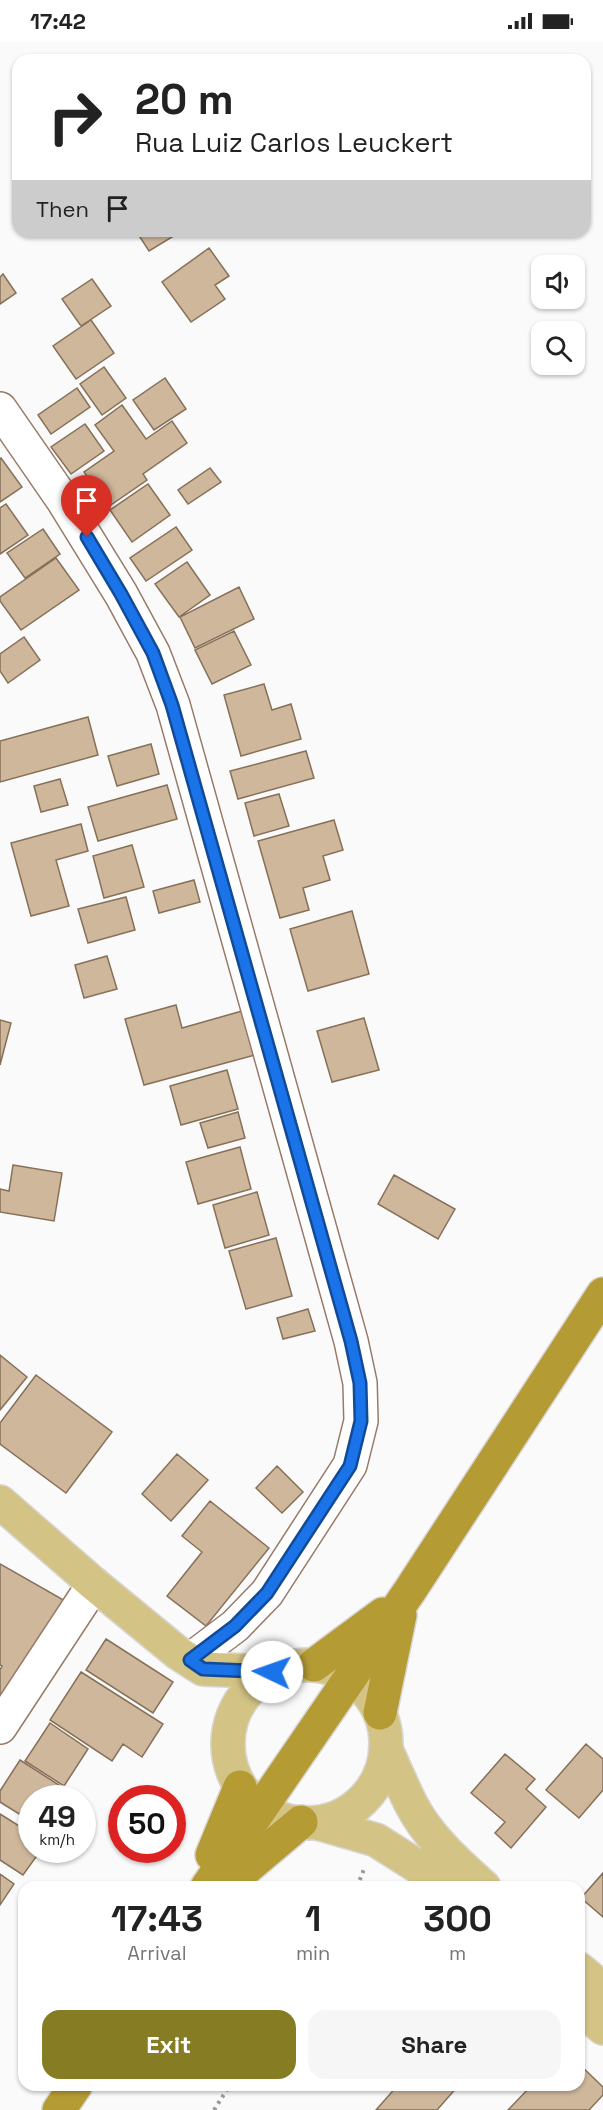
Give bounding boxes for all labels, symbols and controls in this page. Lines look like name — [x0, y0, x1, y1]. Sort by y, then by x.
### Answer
text: 17:42 — [30, 7, 86, 35]
text: 20 m — [135, 73, 234, 126]
icon: right — [36, 78, 114, 156]
text: Rua Luiz Carlos Leuckert — [135, 125, 453, 160]
icon: arrive — [101, 192, 134, 225]
text: Then — [36, 195, 89, 223]
map controls — [531, 255, 585, 375]
button: sound — [531, 255, 585, 309]
button: search — [531, 321, 585, 375]
pin — [61, 475, 112, 537]
icon: arrive — [70, 484, 103, 517]
position arrow — [240, 1640, 304, 1704]
speed limit sign: 50 — [108, 1785, 186, 1863]
text: 49 — [38, 1797, 76, 1836]
text: km/h — [39, 1830, 75, 1849]
text: 17:43 — [111, 1896, 203, 1942]
text: 1 — [305, 1896, 321, 1942]
text: 300 — [423, 1896, 492, 1942]
text: Arrival — [127, 1940, 187, 1966]
text: min — [296, 1940, 330, 1966]
text: m — [449, 1940, 466, 1966]
button: Exit — [42, 2010, 296, 2079]
button: Share — [308, 2010, 561, 2079]

